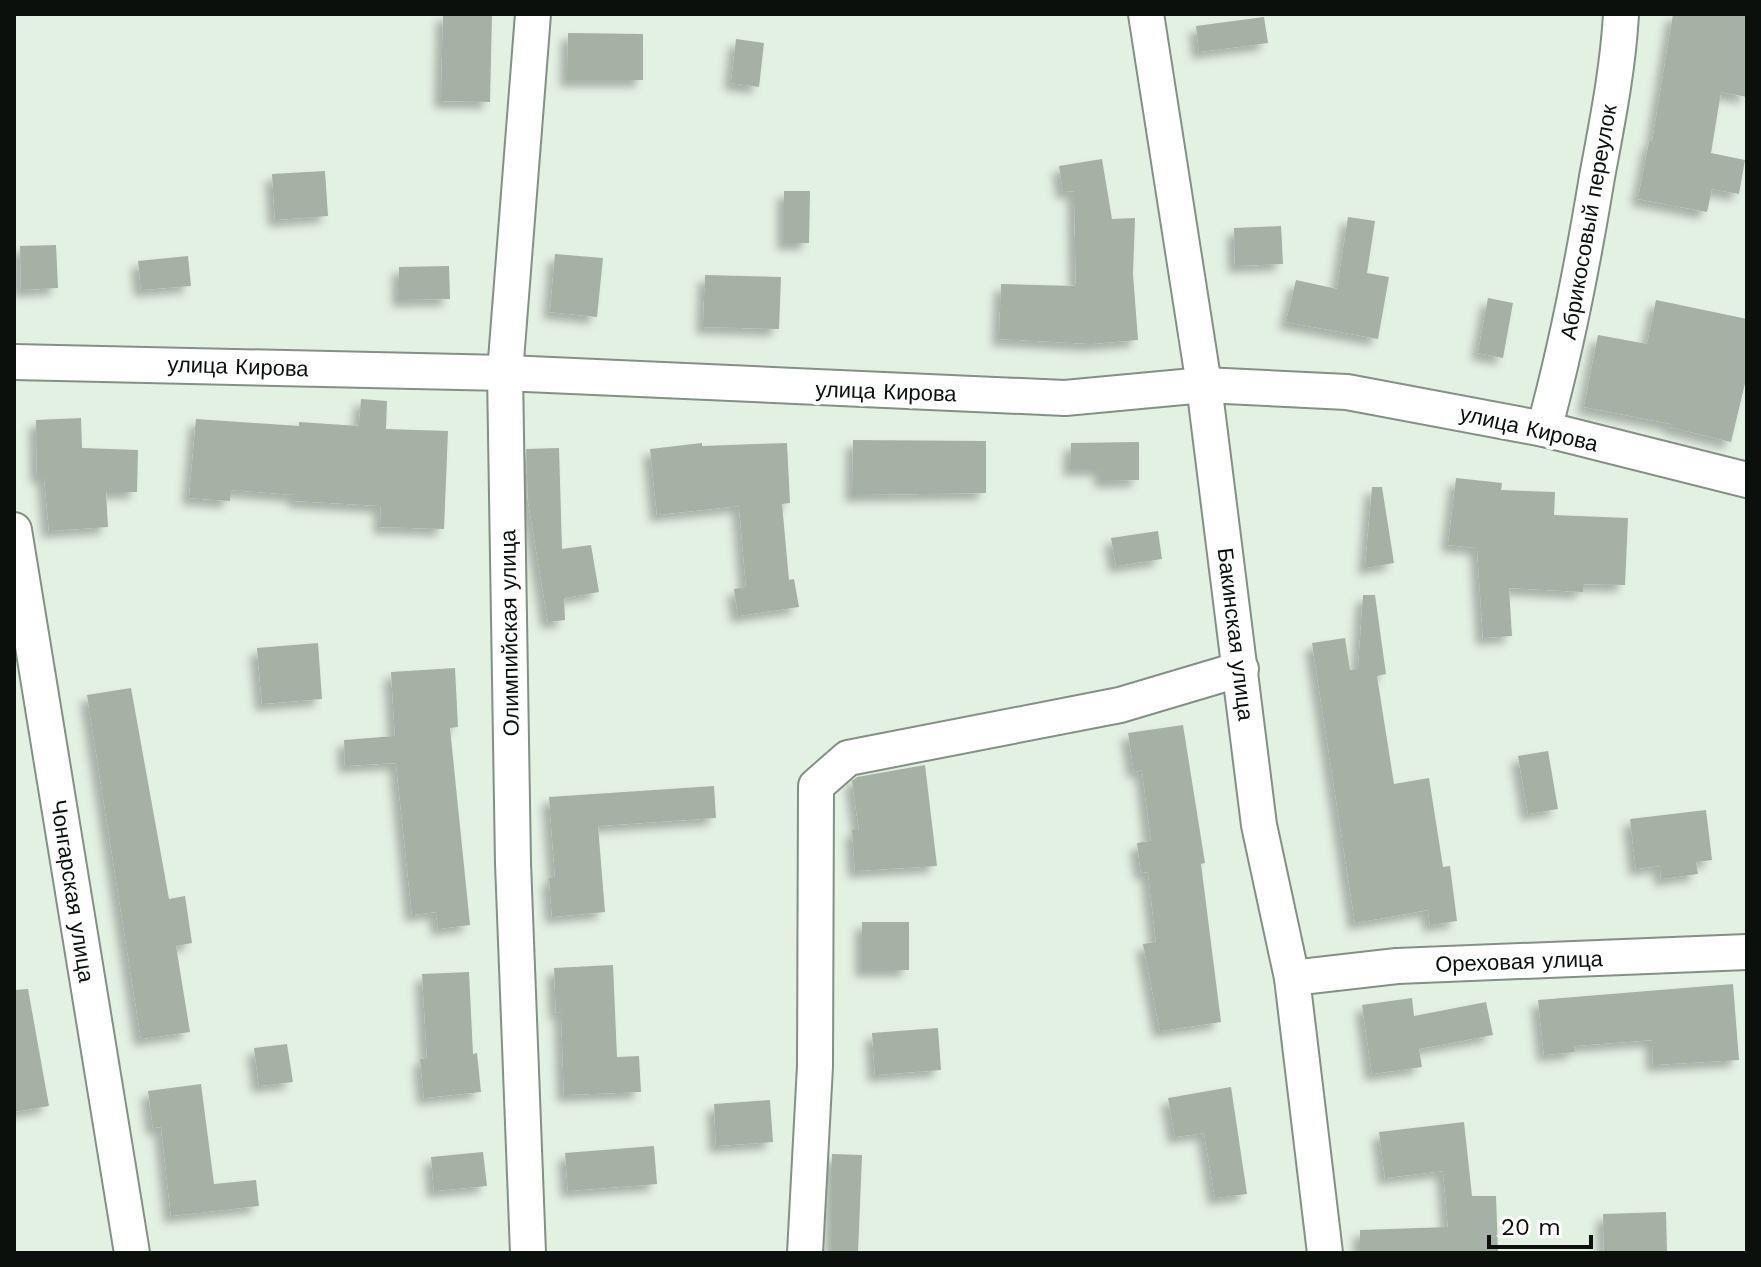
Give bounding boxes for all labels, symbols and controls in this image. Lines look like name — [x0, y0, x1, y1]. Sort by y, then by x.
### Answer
street label: Абрикосовый переулок — [1555, 102, 1622, 342]
street label: улица Кирова — [167, 352, 310, 381]
street label: улица Кирова — [815, 377, 958, 406]
street label: улица Кирова — [1457, 400, 1601, 457]
street label: Олимпийская улица — [495, 529, 524, 737]
street label: Бакинская улица — [1212, 546, 1259, 723]
street label: Чонгарская улица — [46, 798, 99, 985]
street label: Ореховая улица — [1435, 946, 1604, 977]
scale bar — [1489, 1199, 1591, 1249]
text: 20 m — [1501, 1213, 1561, 1241]

